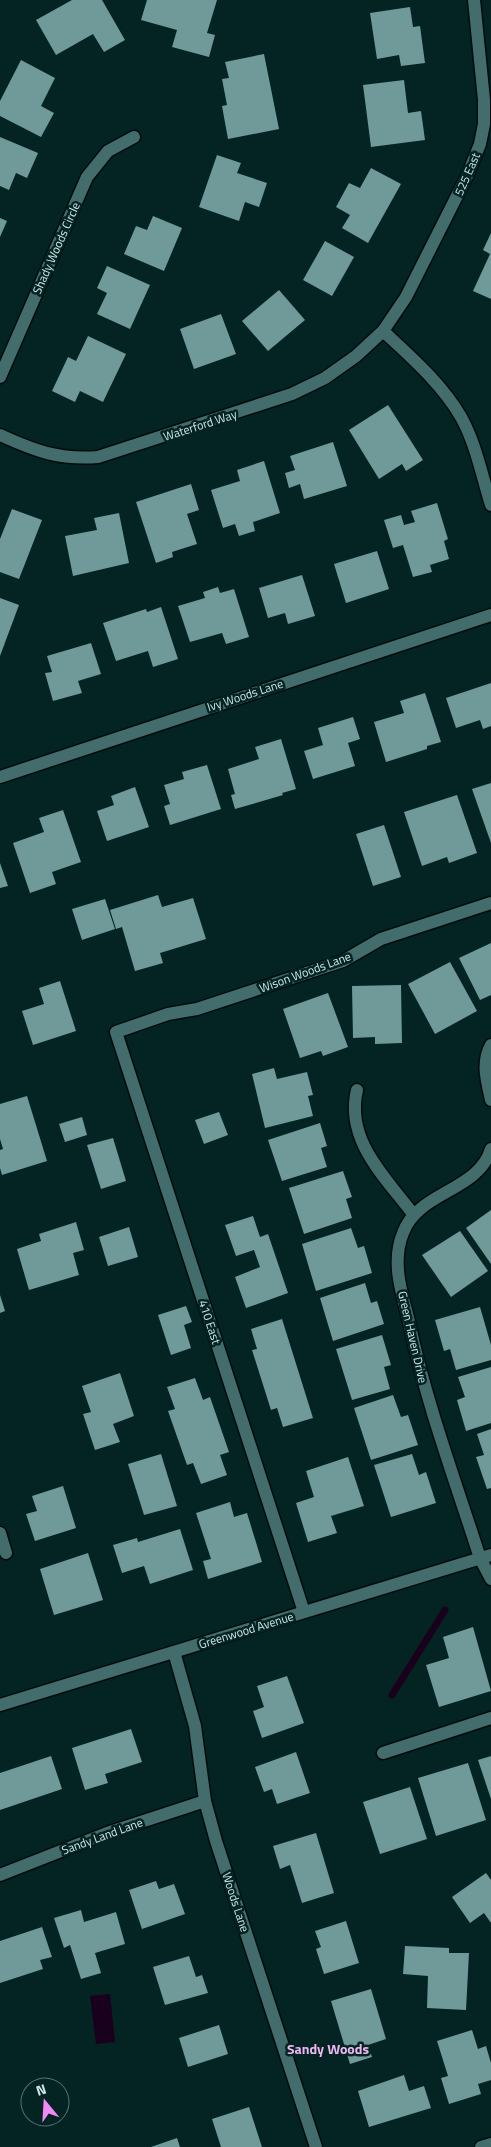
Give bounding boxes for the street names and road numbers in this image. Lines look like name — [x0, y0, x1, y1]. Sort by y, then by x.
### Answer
street label: 525 East — [449, 149, 485, 199]
street label: Shady Woods Circle — [27, 199, 85, 297]
street label: Waterford Way — [161, 404, 239, 446]
street label: Ivy Woods Lane — [204, 674, 286, 716]
street label: Wison Woods Lane — [257, 947, 353, 997]
street label: Green Haven Drive — [393, 1289, 433, 1385]
street label: 410 East — [194, 1298, 226, 1347]
street label: Greenwood Avenue — [196, 1607, 296, 1653]
street label: Sandy Land Lane — [59, 1813, 145, 1859]
street label: Woods Lane — [217, 1870, 255, 1934]

